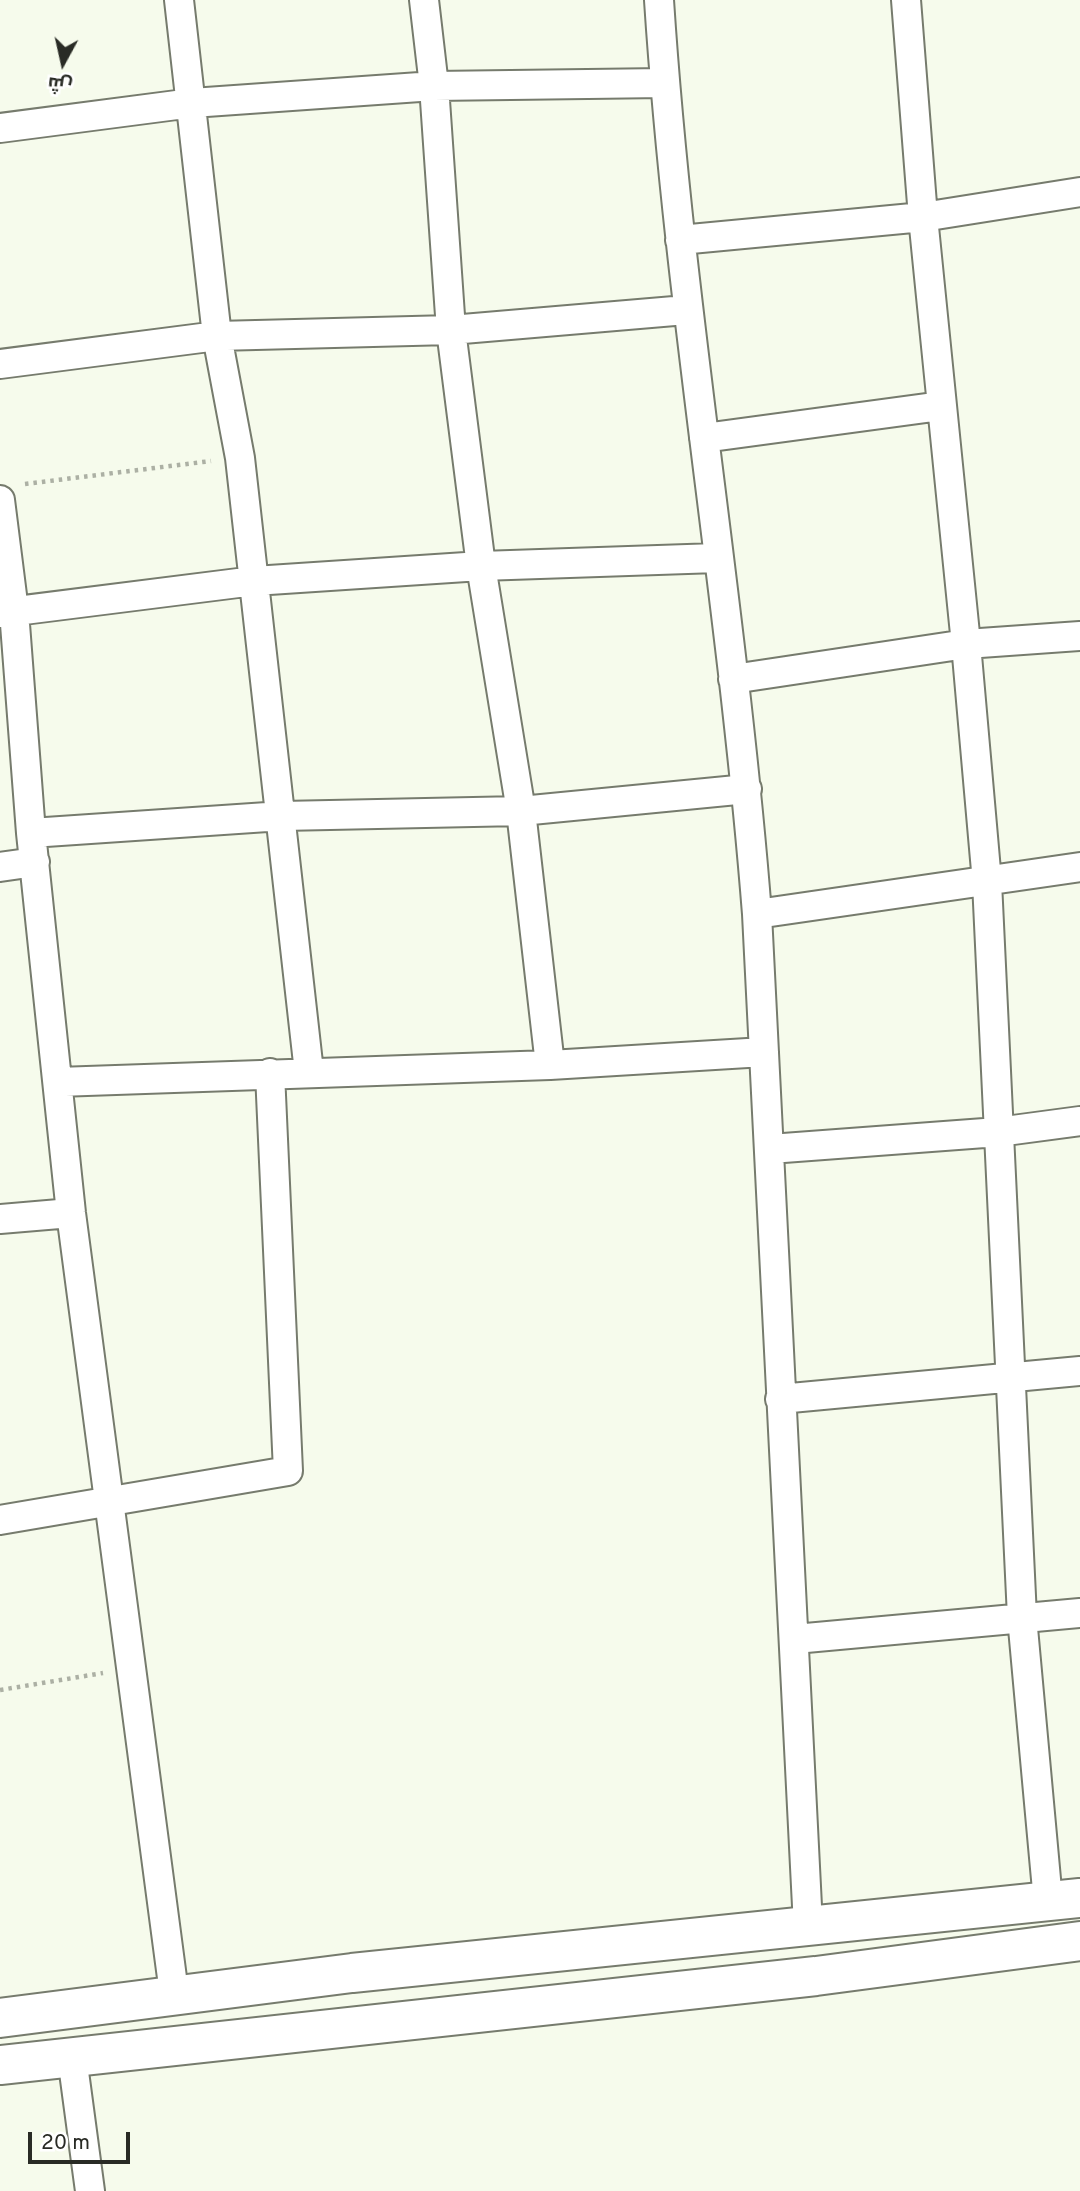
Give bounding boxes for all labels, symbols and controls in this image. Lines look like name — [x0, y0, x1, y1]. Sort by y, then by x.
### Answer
north arrow — [28, 28, 98, 98]
text: ش — [46, 70, 74, 97]
scale bar — [32, 2118, 133, 2162]
text: 20 m — [41, 2130, 90, 2157]

